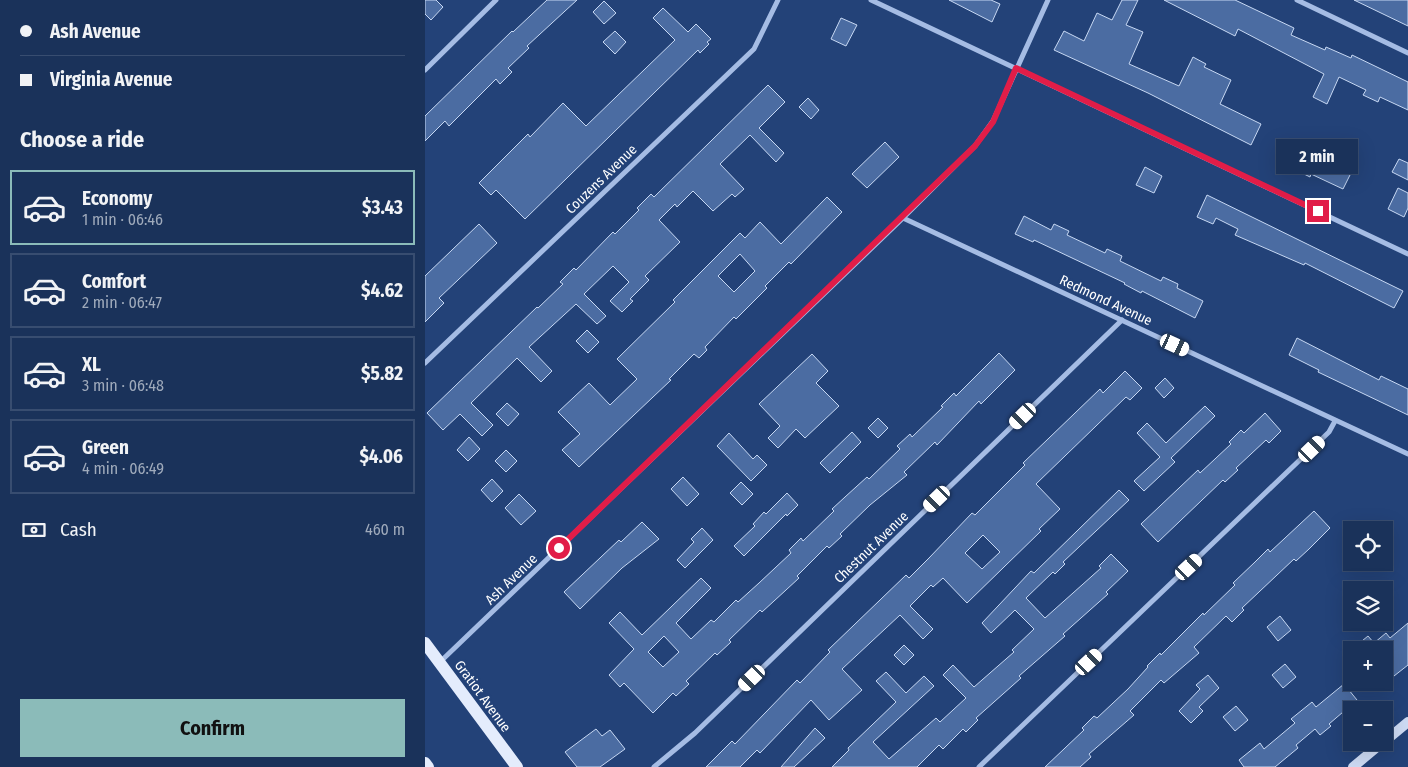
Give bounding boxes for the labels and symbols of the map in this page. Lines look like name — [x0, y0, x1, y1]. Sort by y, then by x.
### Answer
callout: 2 min — [1277, 138, 1359, 174]
street label: Couzens Avenue — [562, 141, 641, 218]
route end — [1307, 200, 1329, 222]
street label: Redmond Avenue — [1057, 272, 1155, 329]
car — [1158, 332, 1191, 358]
car — [1006, 400, 1039, 432]
car — [1296, 433, 1328, 465]
car — [921, 483, 953, 515]
street label: Chestnut Avenue — [831, 508, 912, 587]
route start — [548, 537, 570, 559]
street label: Ash Avenue — [482, 550, 541, 608]
car — [1172, 551, 1205, 583]
car — [1072, 646, 1105, 678]
street label: Gratiot Avenue — [451, 657, 514, 736]
car — [736, 662, 768, 694]

